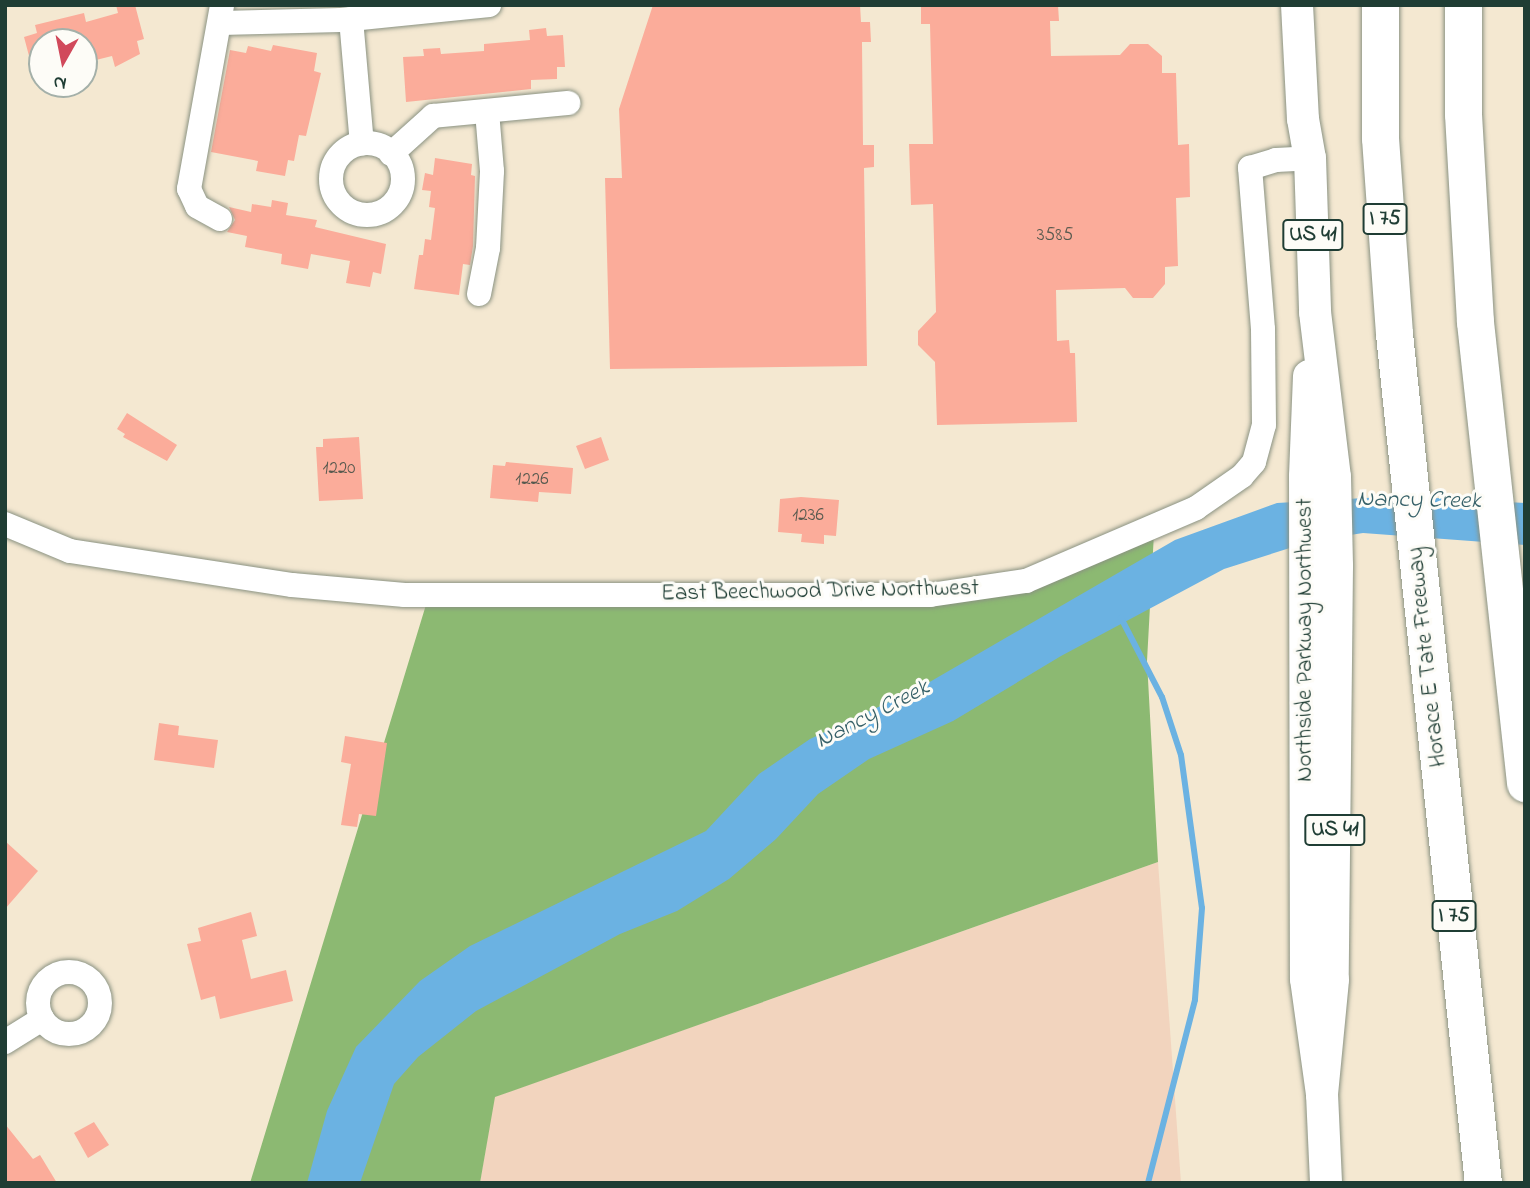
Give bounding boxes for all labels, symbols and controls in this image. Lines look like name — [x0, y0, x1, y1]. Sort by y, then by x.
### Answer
north arrow — [28, 28, 98, 98]
text: N — [52, 68, 68, 97]
road number: I 75 — [1362, 202, 1408, 236]
road number: US 41 — [1282, 218, 1344, 252]
house number: 3585 — [1037, 225, 1073, 247]
house number: 1220 — [322, 458, 356, 480]
house number: 1226 — [515, 469, 549, 491]
water label: Nancy Creek — [1357, 486, 1481, 516]
street label: Northside Parkway Northwest — [1292, 498, 1320, 782]
house number: 1236 — [792, 505, 824, 527]
street label: Horace E Tate Freeway — [1403, 546, 1453, 768]
street label: East Beechwood Drive Northwest — [661, 575, 979, 609]
water label: Nancy Creek — [811, 674, 935, 756]
road number: US 41 — [1304, 812, 1366, 848]
road number: I 75 — [1431, 898, 1477, 934]

